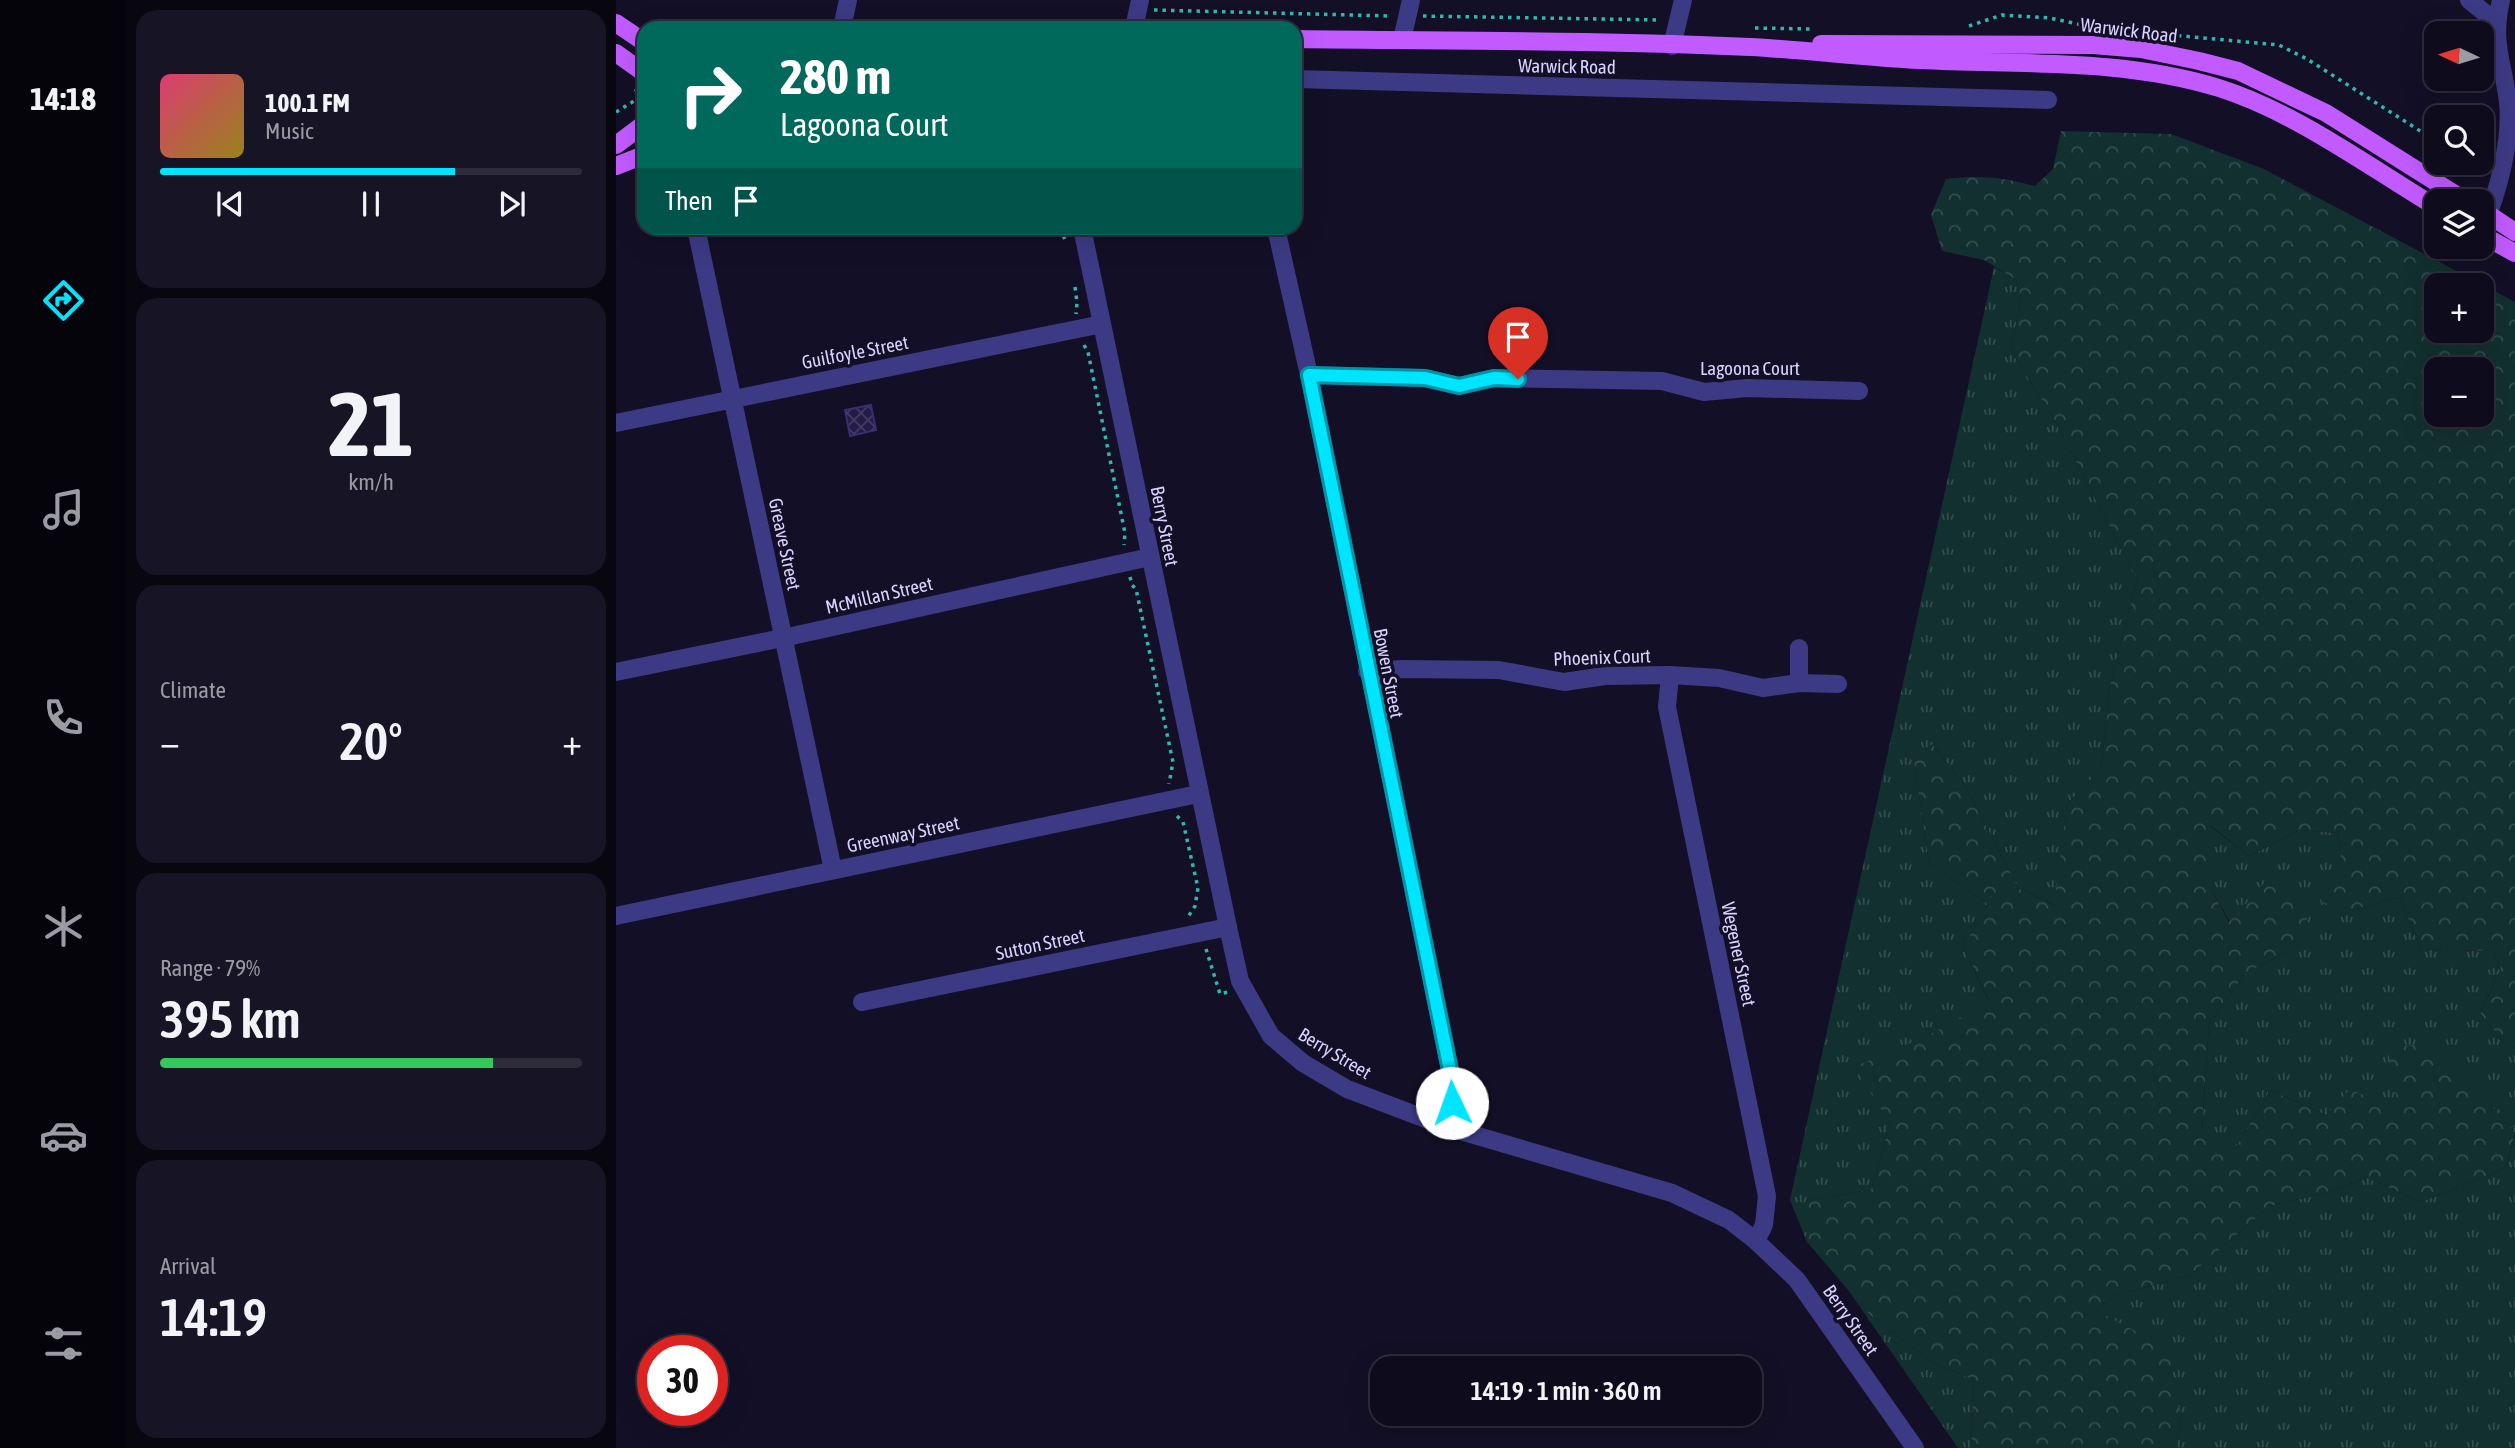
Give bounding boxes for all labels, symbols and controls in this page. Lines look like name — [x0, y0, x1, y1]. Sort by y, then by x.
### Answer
street label: Warwick Road — [2079, 13, 2179, 47]
north arrow — [2424, 21, 2494, 91]
map controls — [2424, 21, 2494, 427]
text: 280 m — [780, 48, 891, 104]
icon: right — [665, 49, 756, 140]
street label: Warwick Road — [1518, 54, 1616, 78]
text: 14:18 — [30, 80, 96, 117]
text: 100.1 FM — [265, 88, 350, 118]
button: search — [2424, 105, 2494, 175]
text: Lagoona Court — [780, 106, 948, 143]
text: Music — [265, 118, 313, 144]
icon: arrive — [727, 182, 765, 220]
icon: previous — [211, 185, 249, 223]
icon: pause — [352, 185, 390, 223]
icon: next — [493, 185, 531, 223]
text: Then — [665, 186, 713, 216]
button: layers — [2424, 189, 2494, 259]
button: + — [2424, 273, 2494, 343]
icon: directions — [39, 276, 88, 325]
pin — [1488, 307, 1548, 379]
icon: arrive — [1499, 318, 1537, 356]
street label: Guilfoyle Street — [800, 331, 910, 373]
street label: Lagoona Court — [1700, 357, 1800, 379]
button: − — [2424, 357, 2494, 427]
text: 21 — [328, 371, 414, 475]
text: km/h — [348, 469, 394, 495]
street label: Berry Street — [1146, 484, 1184, 568]
icon: music — [39, 485, 88, 534]
street label: Greave Street — [764, 496, 806, 592]
street label: McMillan Street — [823, 572, 935, 618]
street label: Bowen Street — [1370, 626, 1408, 720]
street label: Phoenix Court — [1553, 644, 1651, 670]
text: Climate — [160, 677, 226, 703]
icon: phone — [39, 693, 88, 742]
text: 20° — [339, 711, 403, 771]
text: − — [160, 720, 180, 763]
text: + — [562, 720, 582, 763]
street label: Greenway Street — [845, 811, 961, 857]
street label: Wegener Street — [1717, 900, 1761, 1008]
icon: climate — [39, 902, 88, 951]
street label: Sutton Street — [994, 924, 1086, 964]
text: Range · 79% — [160, 955, 260, 981]
text: 395 km — [160, 989, 301, 1049]
street label: Berry Street — [1295, 1023, 1375, 1083]
position arrow — [1415, 1066, 1489, 1140]
icon: car — [39, 1111, 88, 1160]
text: Arrival — [160, 1253, 216, 1279]
street label: Berry Street — [1819, 1281, 1883, 1359]
text: 14:19 — [160, 1287, 267, 1347]
icon: filters — [39, 1319, 88, 1368]
speed limit sign: 30 — [637, 1335, 728, 1426]
text: 14:19 · 1 min · 360 m — [1471, 1376, 1661, 1406]

